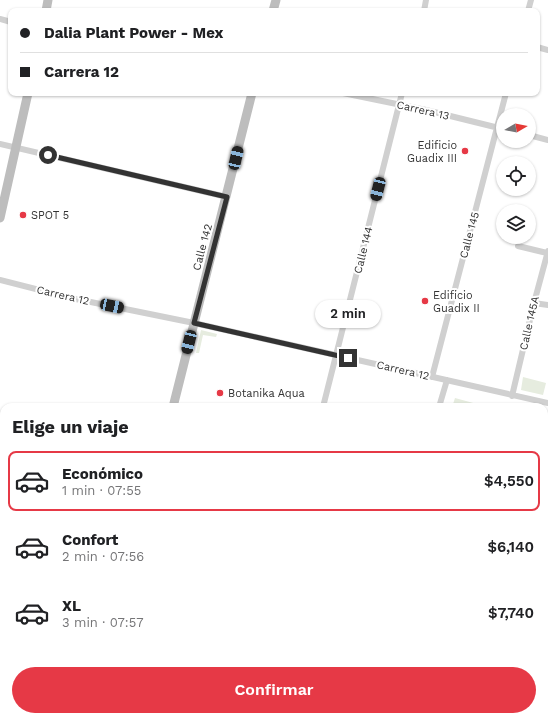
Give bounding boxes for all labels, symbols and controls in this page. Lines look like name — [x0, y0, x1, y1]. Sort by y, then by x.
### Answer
text: Dalia Plant Power - Mex — [44, 24, 223, 42]
text: Carrera 12 — [44, 63, 119, 81]
street label: Carrera 13 — [395, 98, 450, 123]
north arrow — [496, 108, 536, 148]
map controls — [496, 108, 536, 244]
place label: Edificio Guadix III — [407, 139, 457, 165]
car — [227, 145, 245, 171]
route start — [39, 146, 57, 164]
marker: Edificio Guadix III — [460, 146, 470, 156]
button: locate — [496, 156, 536, 196]
car — [369, 176, 387, 202]
button: layers — [496, 204, 536, 244]
place label: SPOT 5 — [31, 209, 69, 222]
marker: SPOT 5 — [18, 210, 28, 220]
street label: Calle 145 — [457, 210, 482, 260]
street label: Calle 142 — [190, 222, 215, 272]
street label: Calle 144 — [351, 225, 376, 275]
street label: Carrera 12 — [35, 283, 90, 308]
place label: Edificio Guadix II — [433, 289, 480, 315]
street label: Calle 145A — [517, 295, 542, 351]
marker: Edificio Guadix II — [420, 296, 430, 306]
car — [99, 298, 125, 314]
callout: 2 min — [315, 300, 381, 328]
text: 2 min — [330, 306, 366, 321]
car — [180, 329, 198, 355]
route end — [339, 349, 357, 367]
street label: Carrera 12 — [375, 358, 430, 383]
place label: Botanika Aqua — [228, 387, 305, 400]
marker: Botanika Aqua — [215, 388, 225, 398]
text: Elige un viaje — [12, 416, 129, 437]
icon: car — [14, 463, 50, 499]
text: Económico — [62, 465, 143, 483]
text: $4,550 — [484, 472, 534, 490]
text: 1 min · 07:55 — [62, 483, 141, 498]
icon: car — [14, 529, 50, 565]
text: Confort — [62, 531, 118, 549]
text: $6,140 — [487, 538, 534, 556]
text: 2 min · 07:56 — [62, 549, 144, 564]
icon: car — [14, 595, 50, 631]
text: XL — [62, 597, 81, 615]
text: $7,740 — [488, 604, 534, 622]
text: 3 min · 07:57 — [62, 615, 144, 630]
button: Confirmar — [12, 667, 536, 713]

